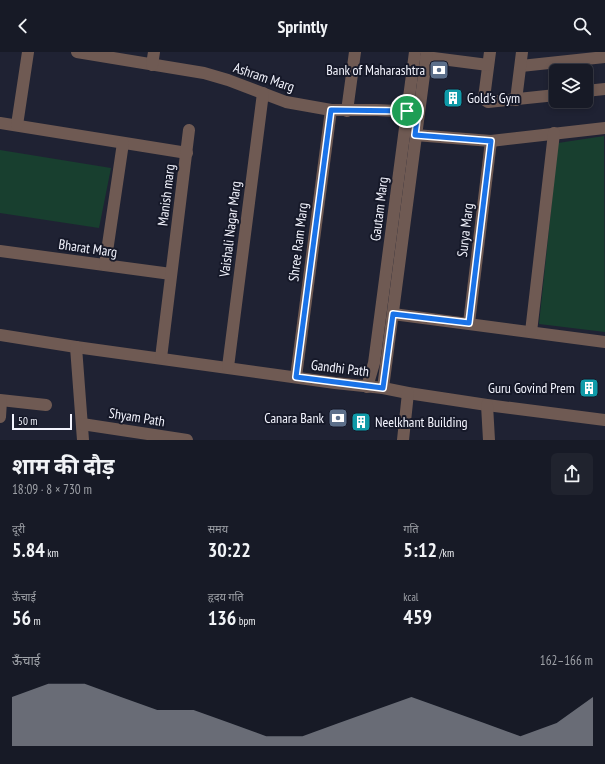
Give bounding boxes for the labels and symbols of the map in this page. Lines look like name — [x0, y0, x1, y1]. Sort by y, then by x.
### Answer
street label: Ashram Marg — [231, 58, 297, 96]
bank icon: Bank of Maharashtra — [428, 59, 450, 81]
place label: Bank of Maharashtra — [326, 61, 425, 79]
building icon: Gold's Gym — [442, 87, 464, 109]
place label: Gold's Gym — [467, 89, 520, 107]
pin — [390, 94, 424, 128]
street label: Manish marg — [153, 163, 179, 227]
street label: Gautam Marg — [366, 176, 392, 242]
street label: Vaishali Nagar Marg — [215, 180, 245, 279]
street label: Shree Ram Marg — [284, 202, 312, 282]
street label: Surya Marg — [453, 202, 477, 258]
street label: Bharat Marg — [58, 235, 118, 261]
street label: Gandhi Path — [310, 356, 370, 380]
building icon: Guru Govind Prem — [578, 377, 600, 399]
place label: Guru Govind Prem — [488, 379, 575, 397]
street label: Shyam Path — [108, 404, 166, 430]
bank icon: Canara Bank — [327, 407, 349, 429]
place label: Canara Bank — [264, 409, 325, 427]
building icon: Neelkhant Building — [350, 411, 372, 433]
scale bar — [12, 412, 72, 431]
place label: Neelkhant Building — [375, 413, 468, 431]

